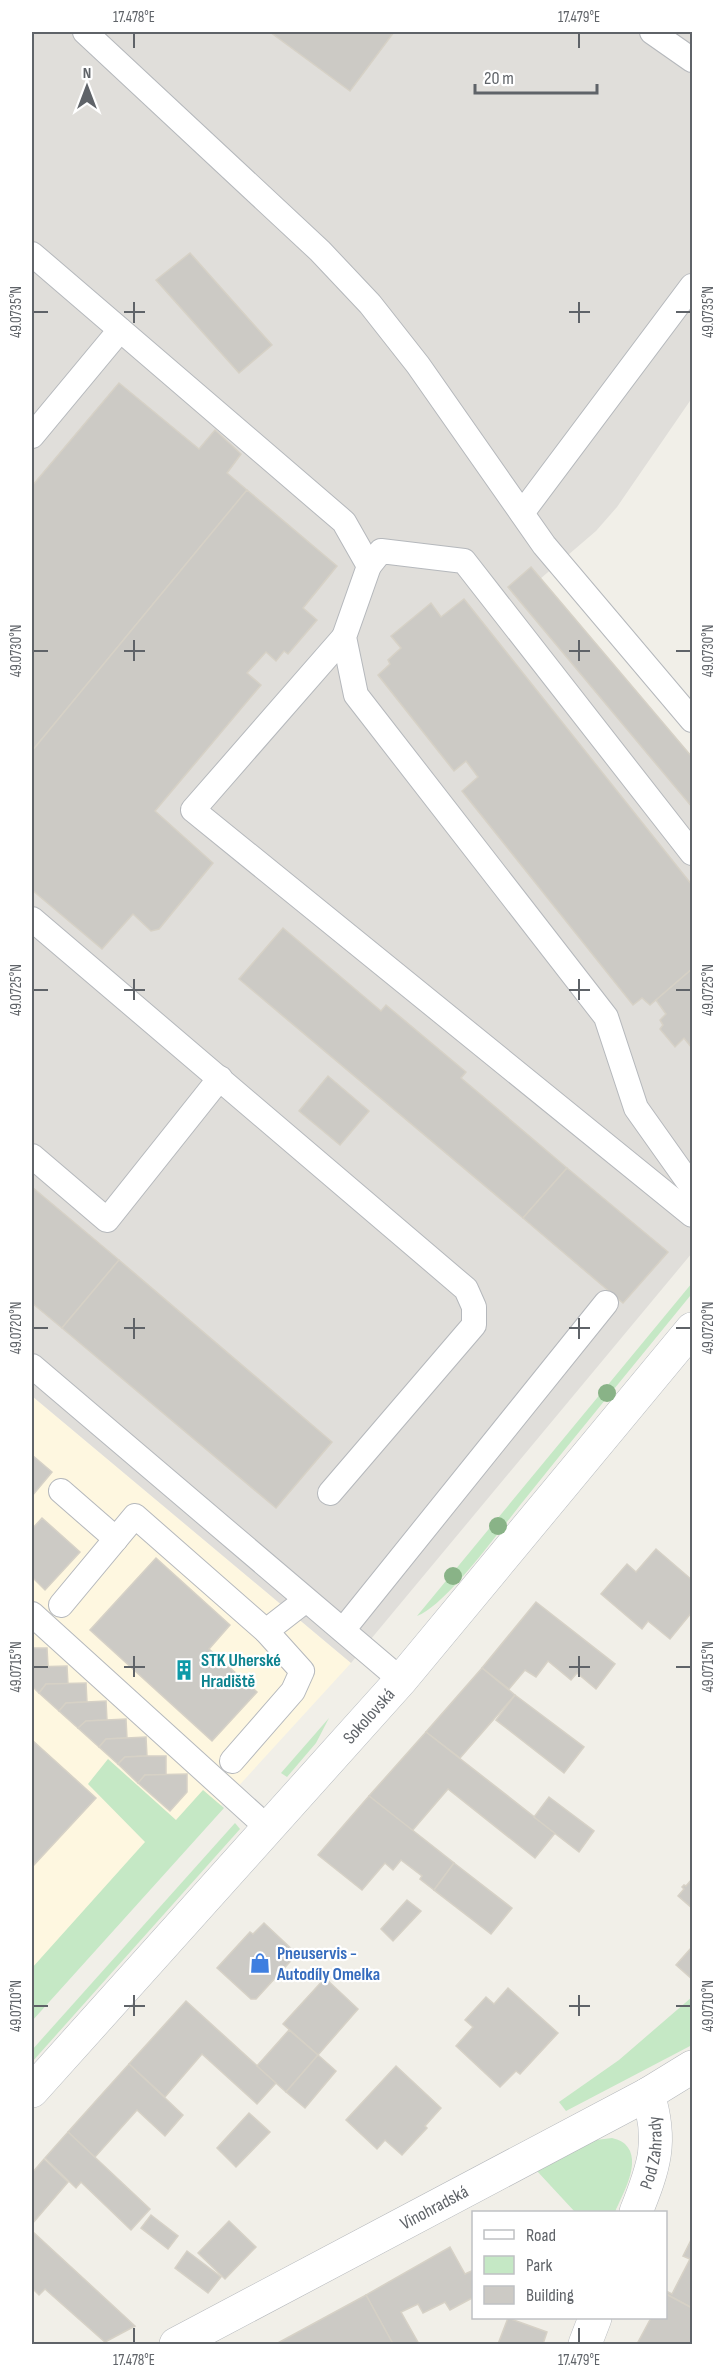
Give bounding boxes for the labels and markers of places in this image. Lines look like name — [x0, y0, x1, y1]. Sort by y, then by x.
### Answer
place label: STK Uherské Hradiště — [201, 1650, 281, 1692]
building icon: STK Uherské Hradiště — [172, 1658, 196, 1682]
place label: Pneuservis - Autodíly Omelka — [276, 1943, 380, 1985]
shop icon: Pneuservis - Autodíly Omelka — [248, 1951, 272, 1975]

